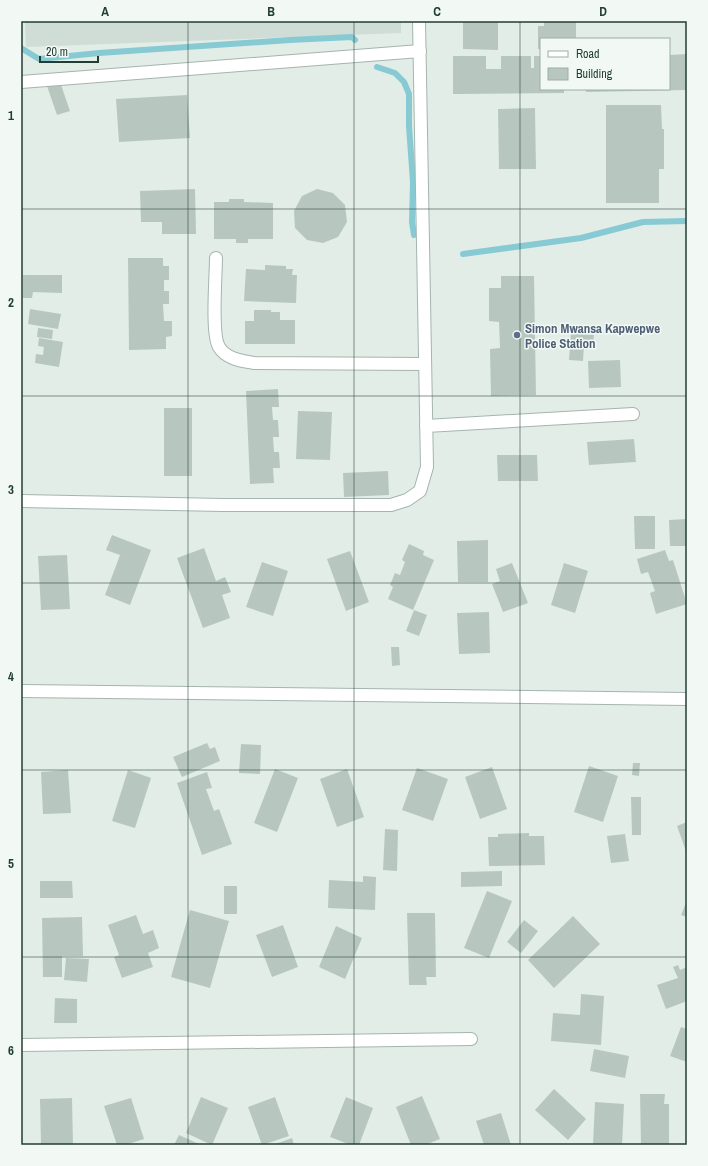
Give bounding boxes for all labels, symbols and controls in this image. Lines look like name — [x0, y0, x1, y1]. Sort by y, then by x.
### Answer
text: A — [101, 3, 109, 20]
text: B — [267, 3, 275, 20]
text: C — [433, 3, 441, 20]
text: D — [599, 3, 607, 20]
scale bar — [40, 38, 98, 64]
legend — [540, 38, 670, 90]
text: 20 m — [46, 44, 68, 60]
text: Road — [576, 46, 600, 62]
text: Building — [576, 66, 613, 82]
text: 1 — [8, 107, 14, 124]
text: 2 — [8, 294, 14, 311]
place label: Simon Mwansa Kapwepwe Police Station — [525, 320, 660, 352]
marker: Simon Mwansa Kapwepwe Police Station — [512, 330, 522, 340]
text: 3 — [8, 481, 14, 498]
text: 4 — [8, 668, 14, 685]
text: 5 — [8, 855, 14, 872]
text: 6 — [8, 1042, 14, 1059]

